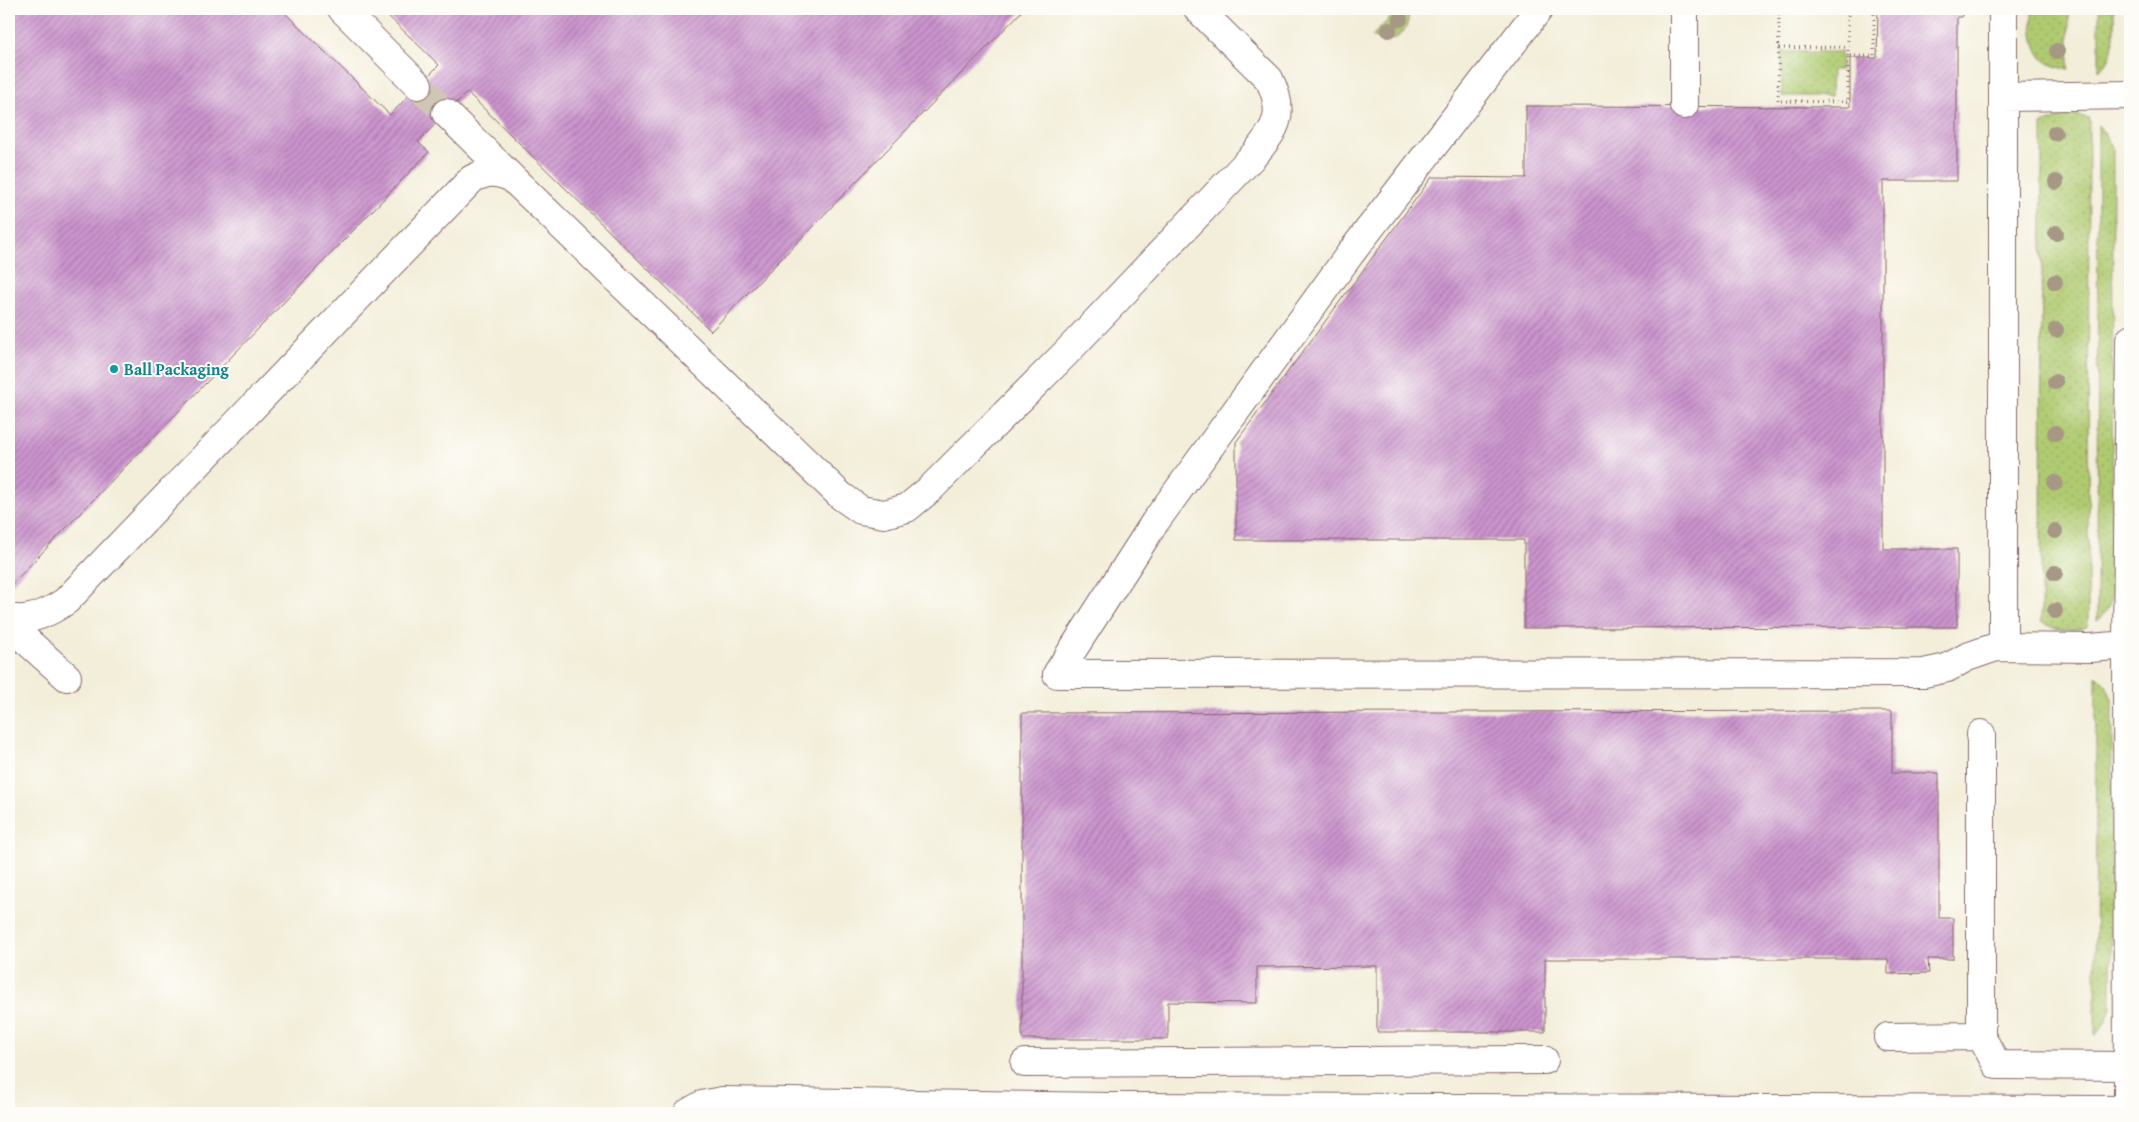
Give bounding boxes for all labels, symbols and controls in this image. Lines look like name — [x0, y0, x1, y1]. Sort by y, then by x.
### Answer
place label: Ball Packaging — [124, 357, 229, 381]
marker: Ball Packaging — [108, 363, 120, 375]

